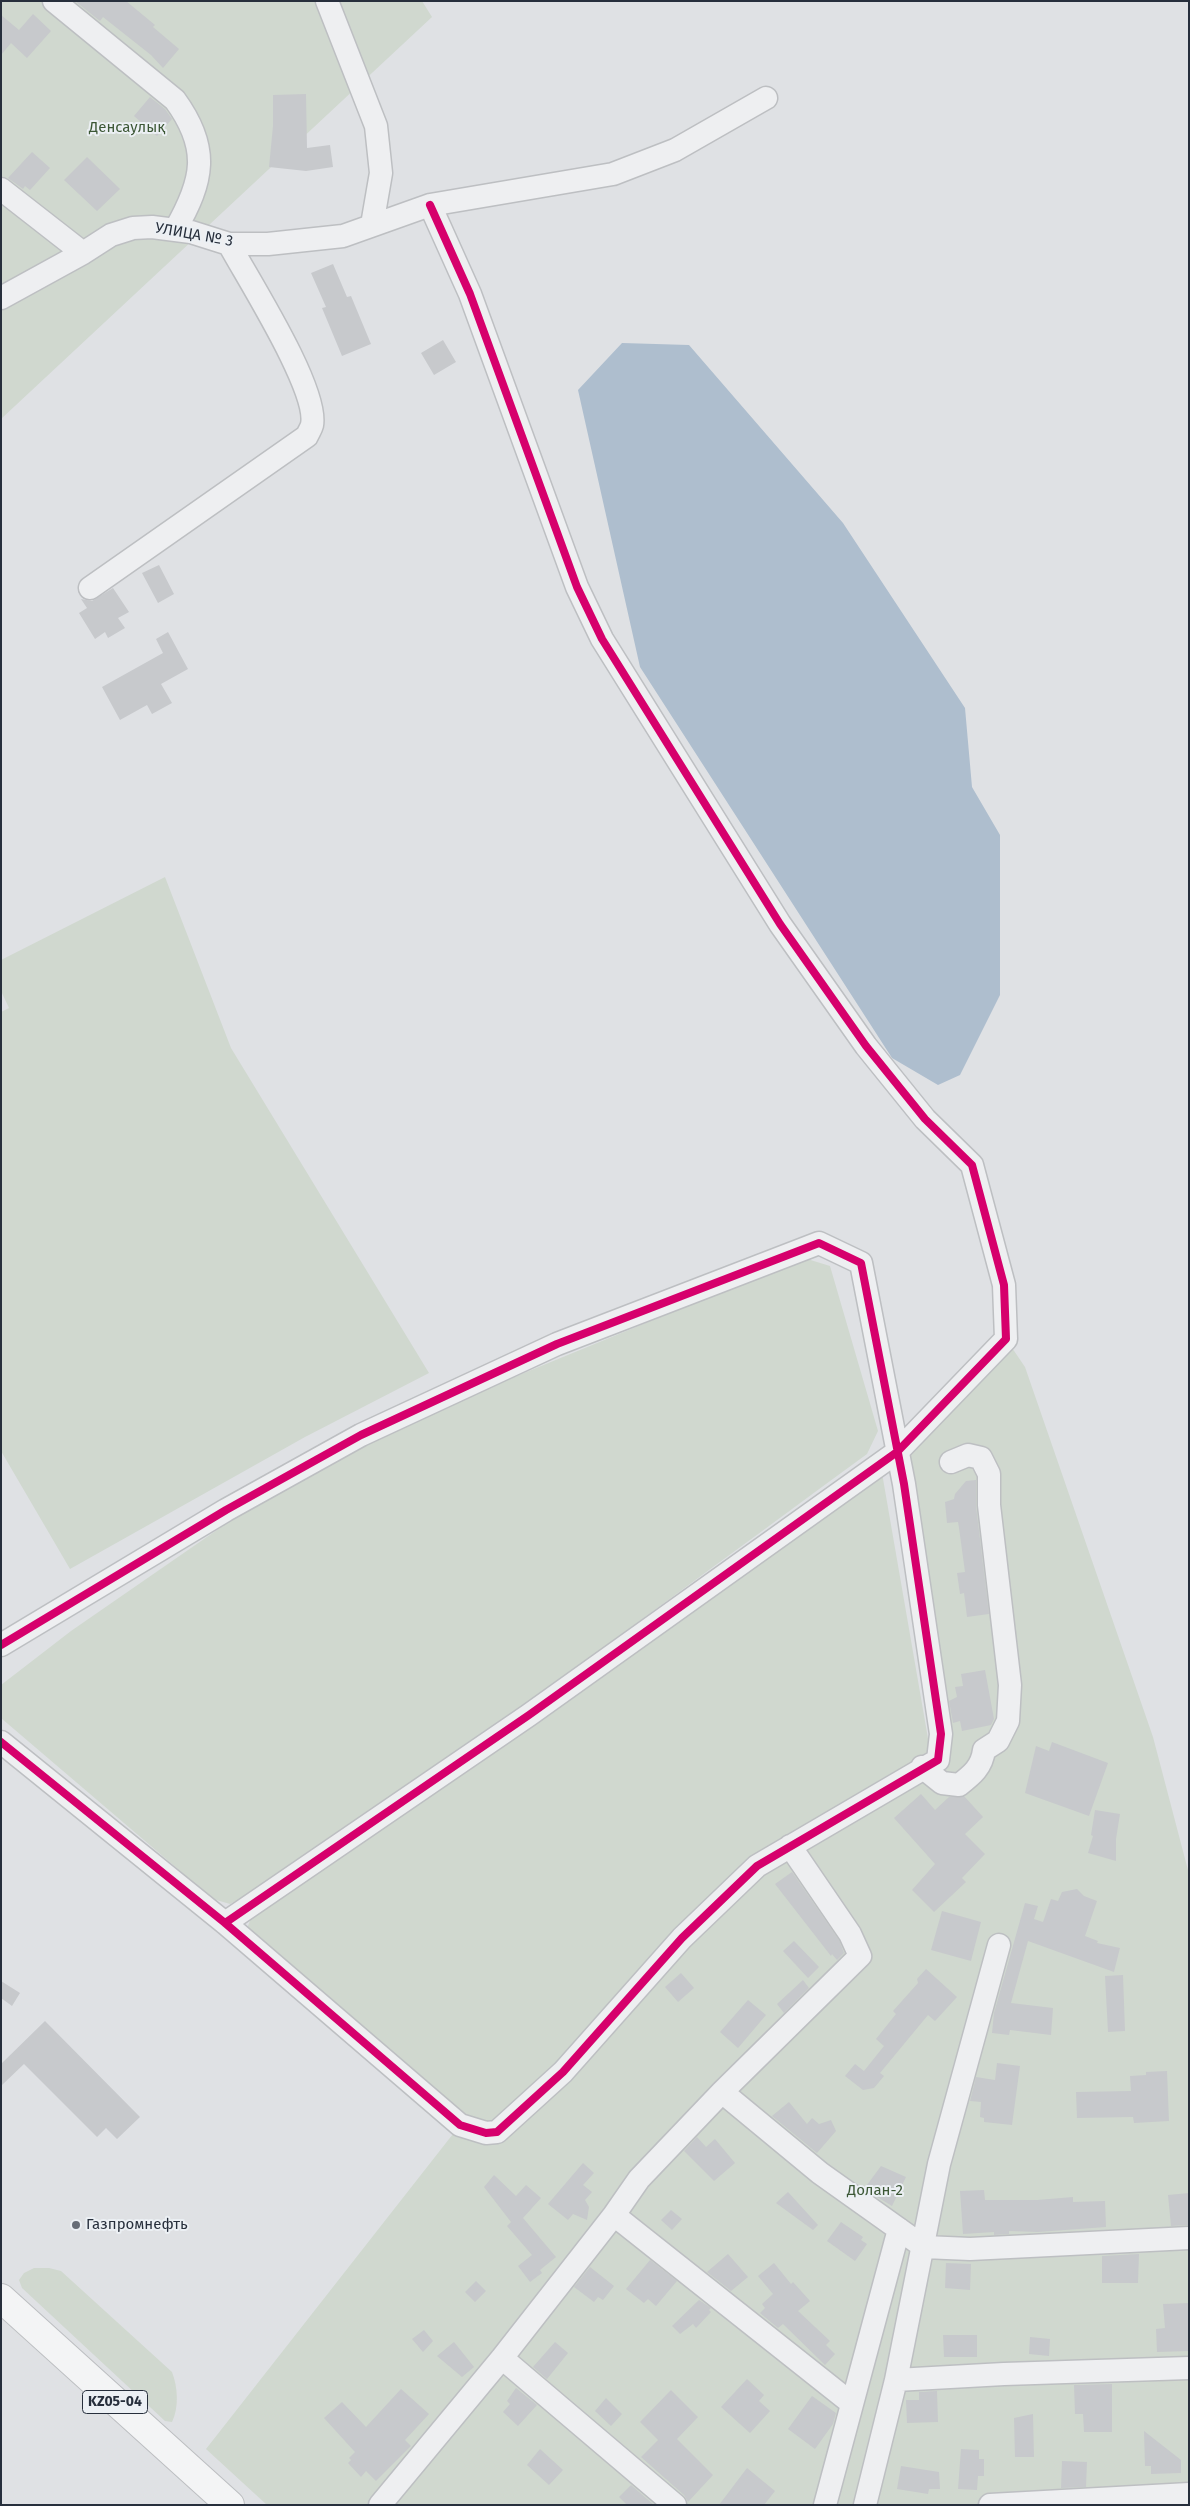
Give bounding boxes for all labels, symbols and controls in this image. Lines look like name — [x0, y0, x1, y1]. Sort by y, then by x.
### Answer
park label: Денсаулық — [89, 119, 165, 137]
street label: УЛИЦА № 3 — [154, 219, 234, 251]
park label: Долан-2 — [847, 2182, 903, 2200]
place label: Газпромнефть — [86, 2216, 188, 2234]
marker: Газпромнефть — [70, 2219, 82, 2231]
road number: KZ05-04 — [82, 2390, 148, 2414]

